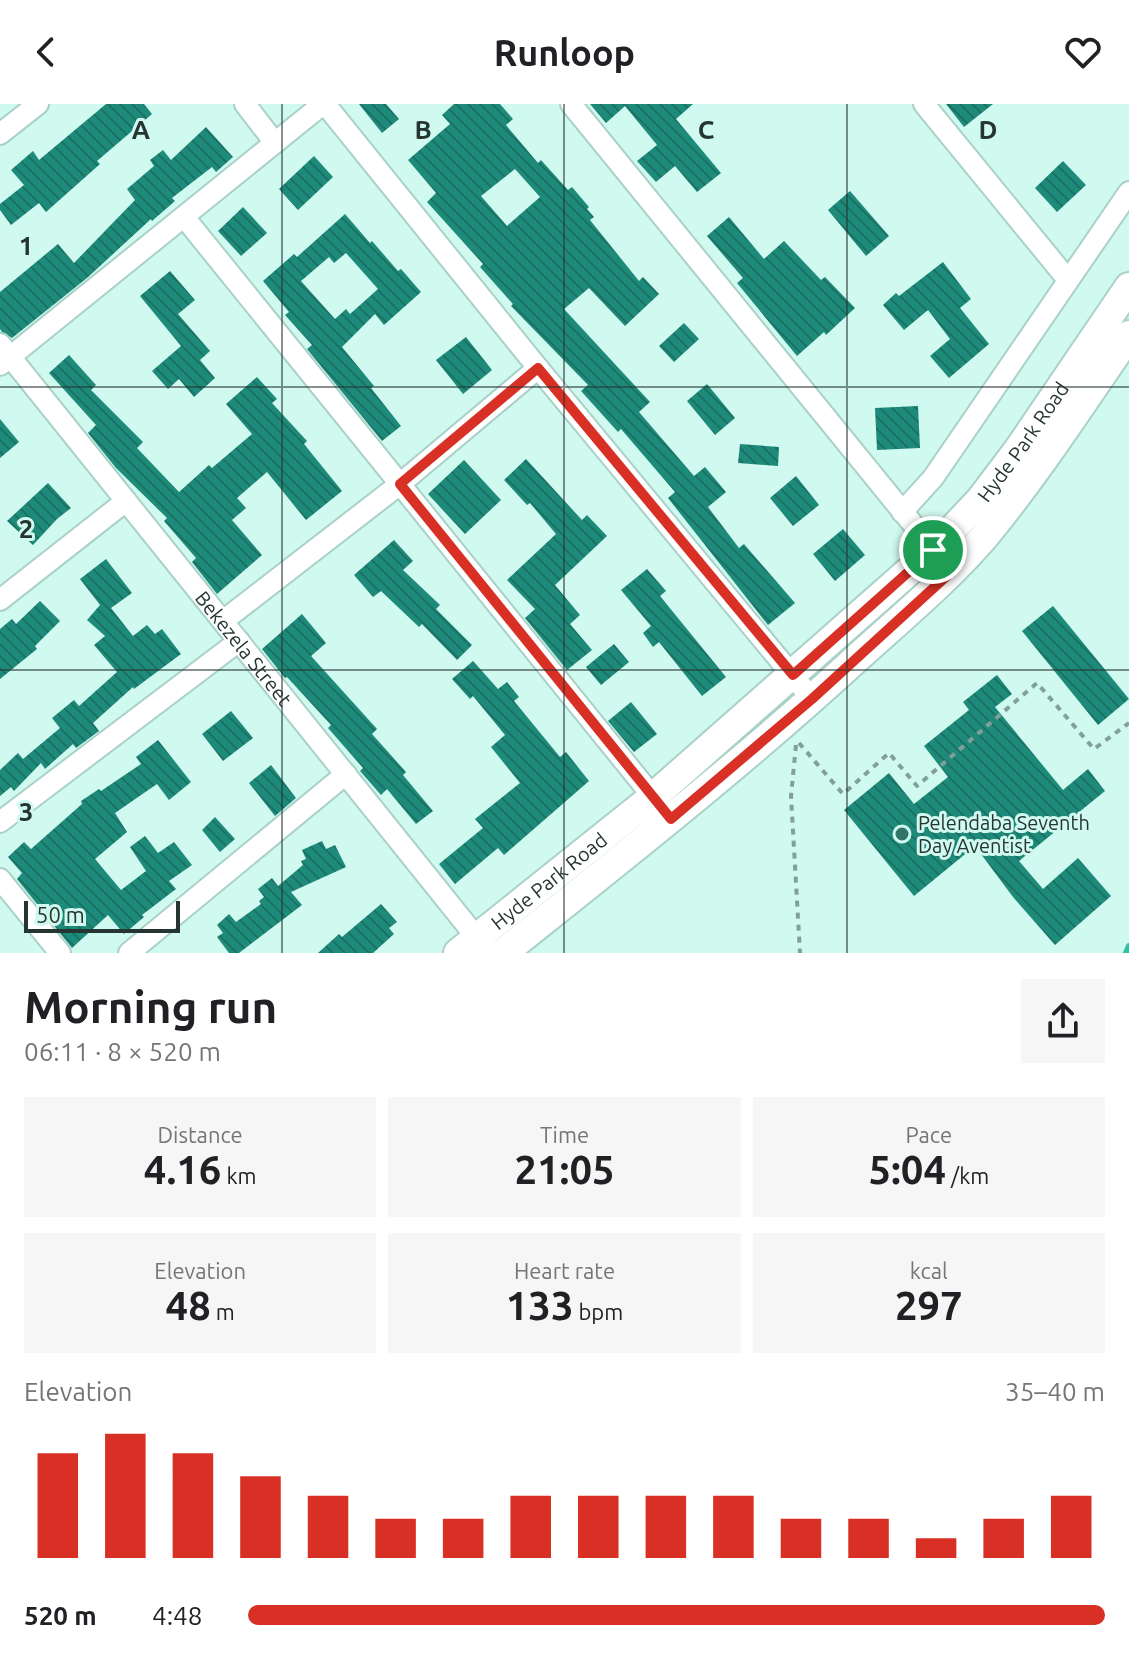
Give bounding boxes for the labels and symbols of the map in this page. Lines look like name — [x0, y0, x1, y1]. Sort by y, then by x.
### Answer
text: A — [132, 115, 151, 144]
text: B — [414, 115, 432, 144]
text: C — [698, 115, 715, 144]
text: D — [979, 115, 997, 144]
text: 1 — [19, 231, 33, 260]
street label: Hyde Park Road — [972, 377, 1073, 506]
text: 2 — [19, 514, 33, 543]
pin — [899, 516, 967, 584]
street label: Bekezela Street — [191, 586, 297, 710]
text: 3 — [19, 797, 33, 826]
place label: Pelendaba Seventh Day Aventist — [918, 811, 1090, 857]
marker: Pelendaba Seventh Day Aventist — [893, 825, 911, 843]
street label: Hyde Park Road — [486, 827, 611, 934]
scale bar — [24, 897, 180, 933]

